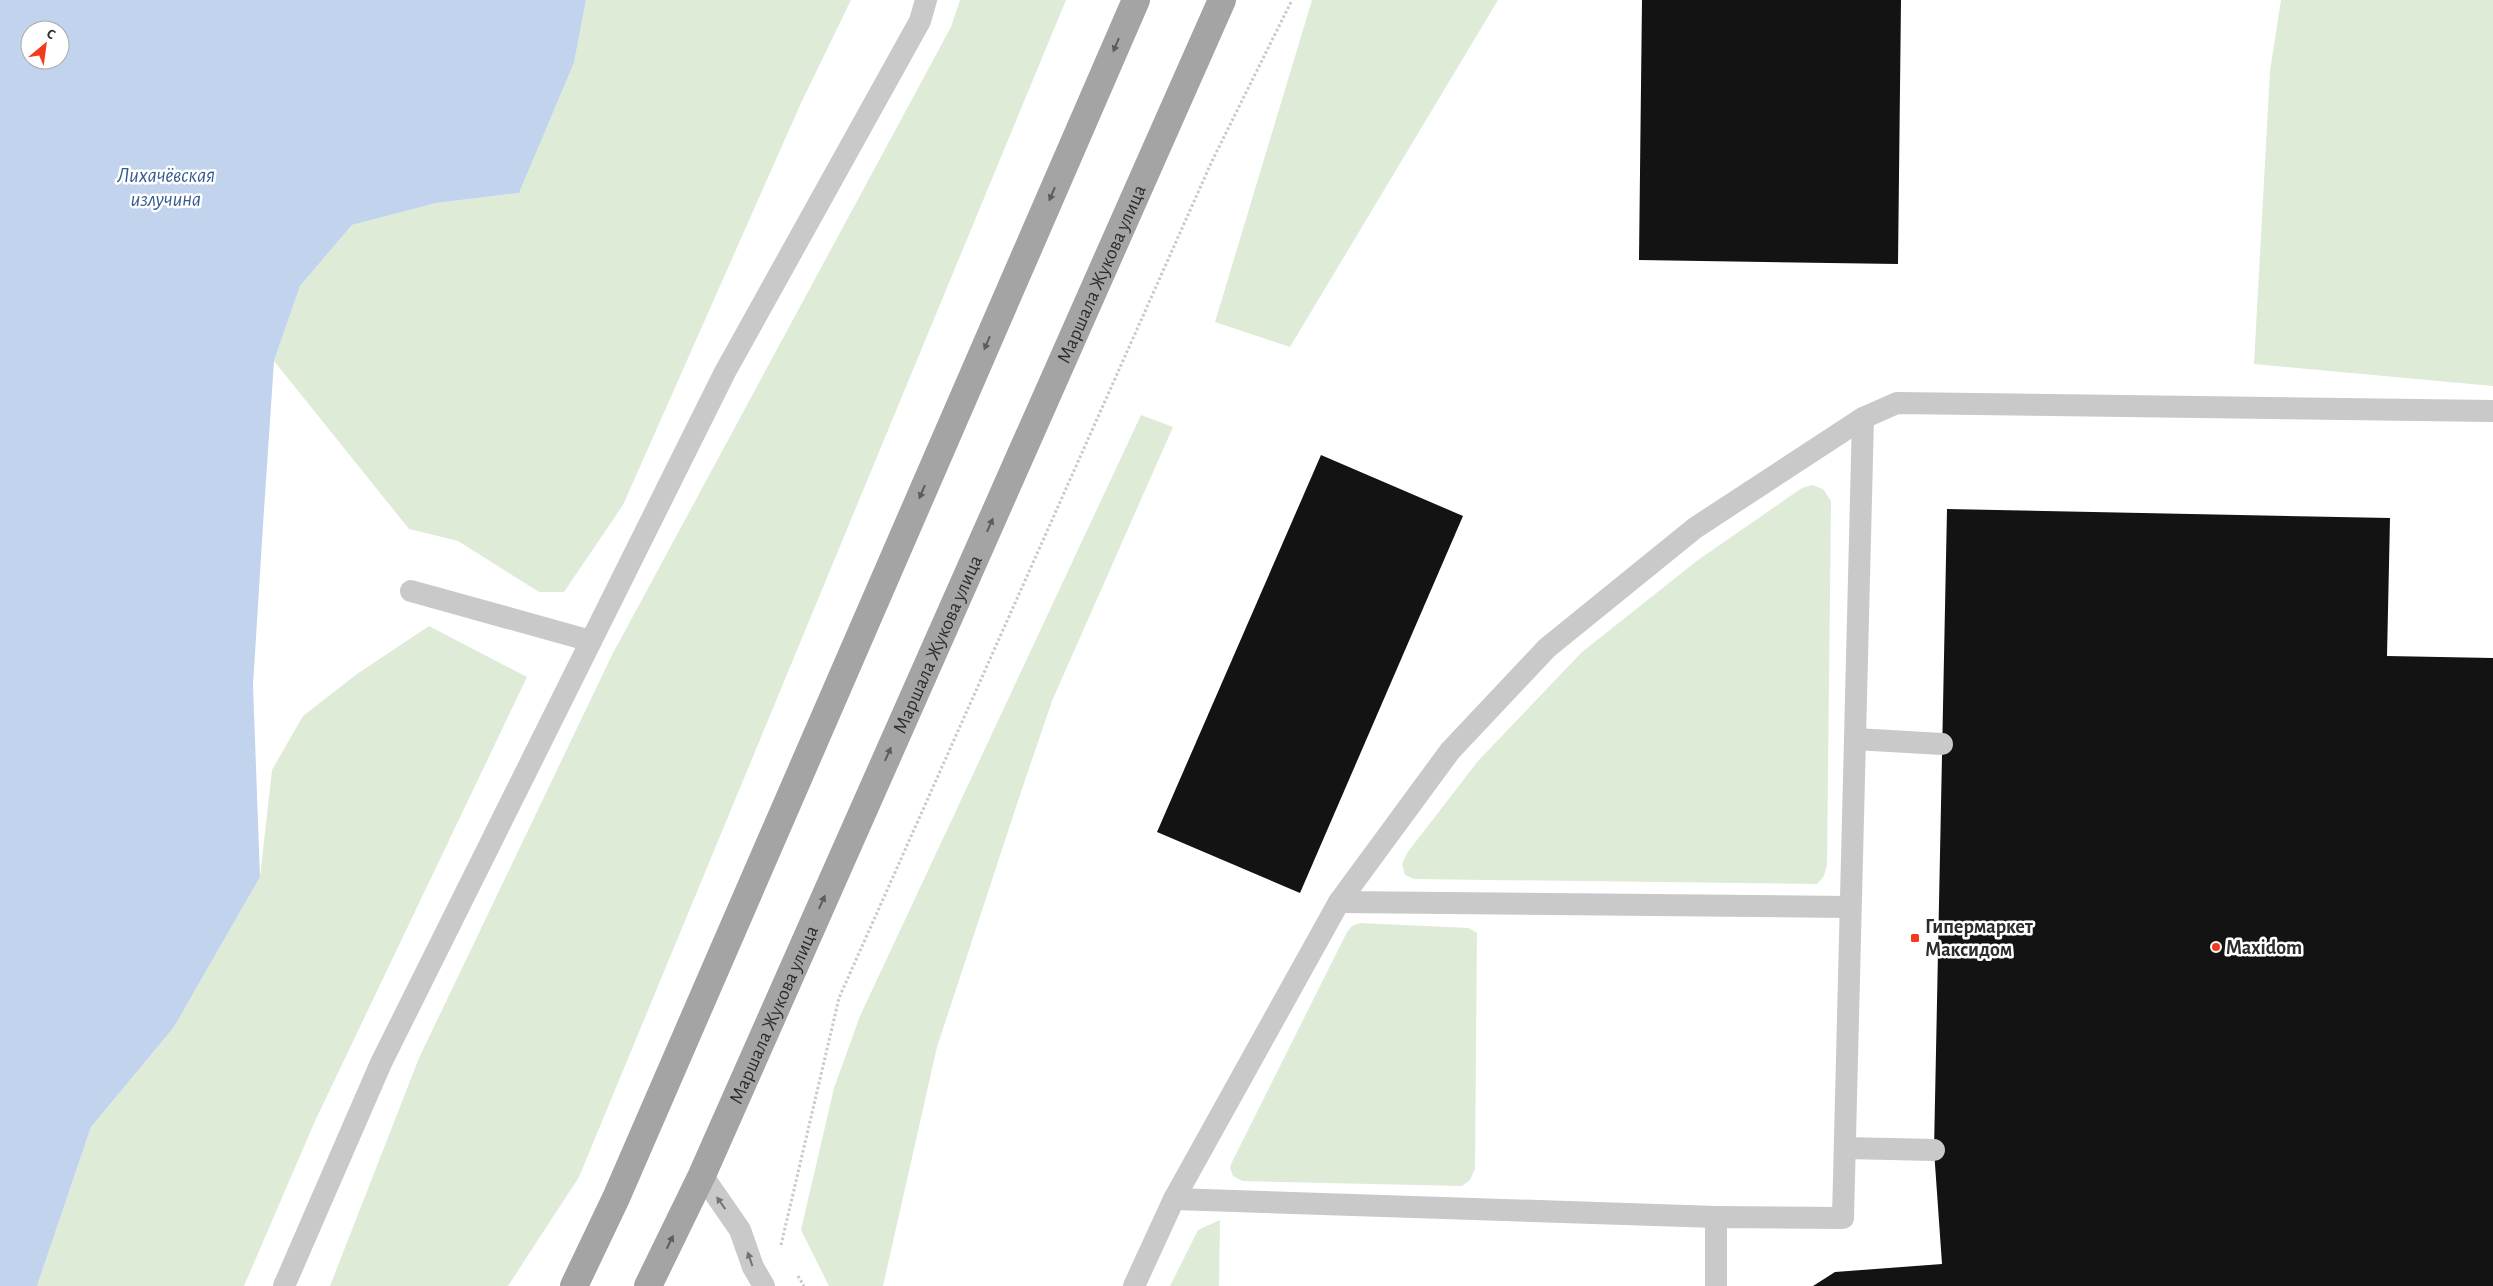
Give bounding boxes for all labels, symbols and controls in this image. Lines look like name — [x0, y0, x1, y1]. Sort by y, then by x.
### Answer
north arrow — [20, 20, 70, 70]
text: С — [44, 27, 58, 43]
one-way arrow — [1112, 38, 1120, 52]
water label: Лихачёвская излучина — [116, 165, 215, 210]
street label: Маршала Жукова улица — [1054, 182, 1150, 366]
one-way arrow — [1047, 187, 1055, 201]
one-way arrow — [983, 336, 991, 350]
one-way arrow — [918, 485, 926, 499]
one-way arrow — [986, 518, 994, 532]
street label: Маршала Жукова улица — [890, 552, 986, 737]
one-way arrow — [885, 747, 893, 761]
one-way arrow — [819, 895, 827, 909]
place label: Гипермаркет Максидом — [1925, 917, 2033, 960]
street label: Маршала Жукова улица — [726, 923, 822, 1107]
marker: Гипермаркет Максидом — [1909, 932, 1921, 944]
place label: Maxidom — [2226, 938, 2302, 958]
marker: Maxidom — [2210, 941, 2222, 953]
one-way arrow — [716, 1196, 726, 1209]
one-way arrow — [666, 1235, 674, 1249]
one-way arrow — [746, 1251, 754, 1266]

